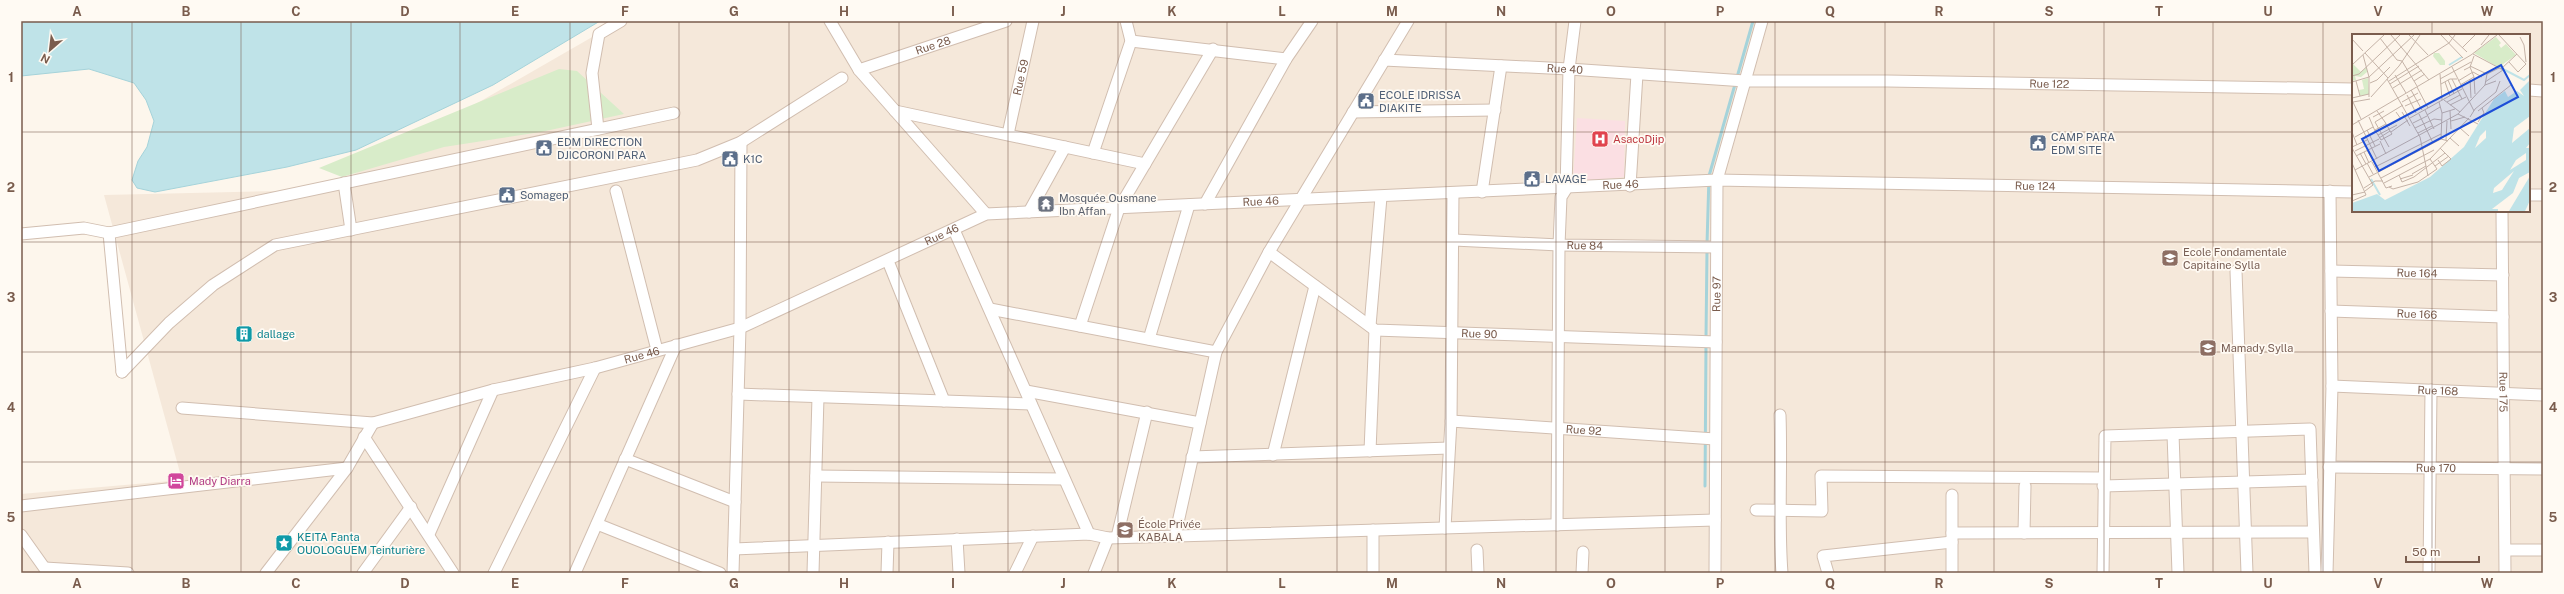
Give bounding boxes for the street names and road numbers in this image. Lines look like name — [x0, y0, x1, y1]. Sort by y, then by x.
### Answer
street label: Rue 28 — [914, 34, 952, 57]
street label: Rue 59 — [1011, 58, 1030, 96]
street label: Rue 40 — [1546, 62, 1584, 76]
street label: Rue 122 — [2029, 77, 2070, 90]
street label: Rue 46 — [1602, 178, 1639, 191]
street label: Rue 124 — [2015, 180, 2056, 192]
street label: Rue 46 — [1242, 194, 1279, 208]
street label: Rue 46 — [923, 221, 961, 248]
street label: Rue 84 — [1566, 239, 1603, 252]
street label: Rue 164 — [2396, 267, 2438, 279]
street label: Rue 97 — [1710, 276, 1723, 312]
street label: Rue 166 — [2396, 307, 2438, 321]
street label: Rue 90 — [1461, 327, 1498, 340]
street label: Rue 46 — [623, 344, 661, 366]
street label: Rue 175 — [2497, 372, 2510, 412]
street label: Rue 168 — [2417, 384, 2459, 397]
street label: Rue 92 — [1565, 423, 1603, 437]
street label: Rue 170 — [2416, 462, 2456, 474]

